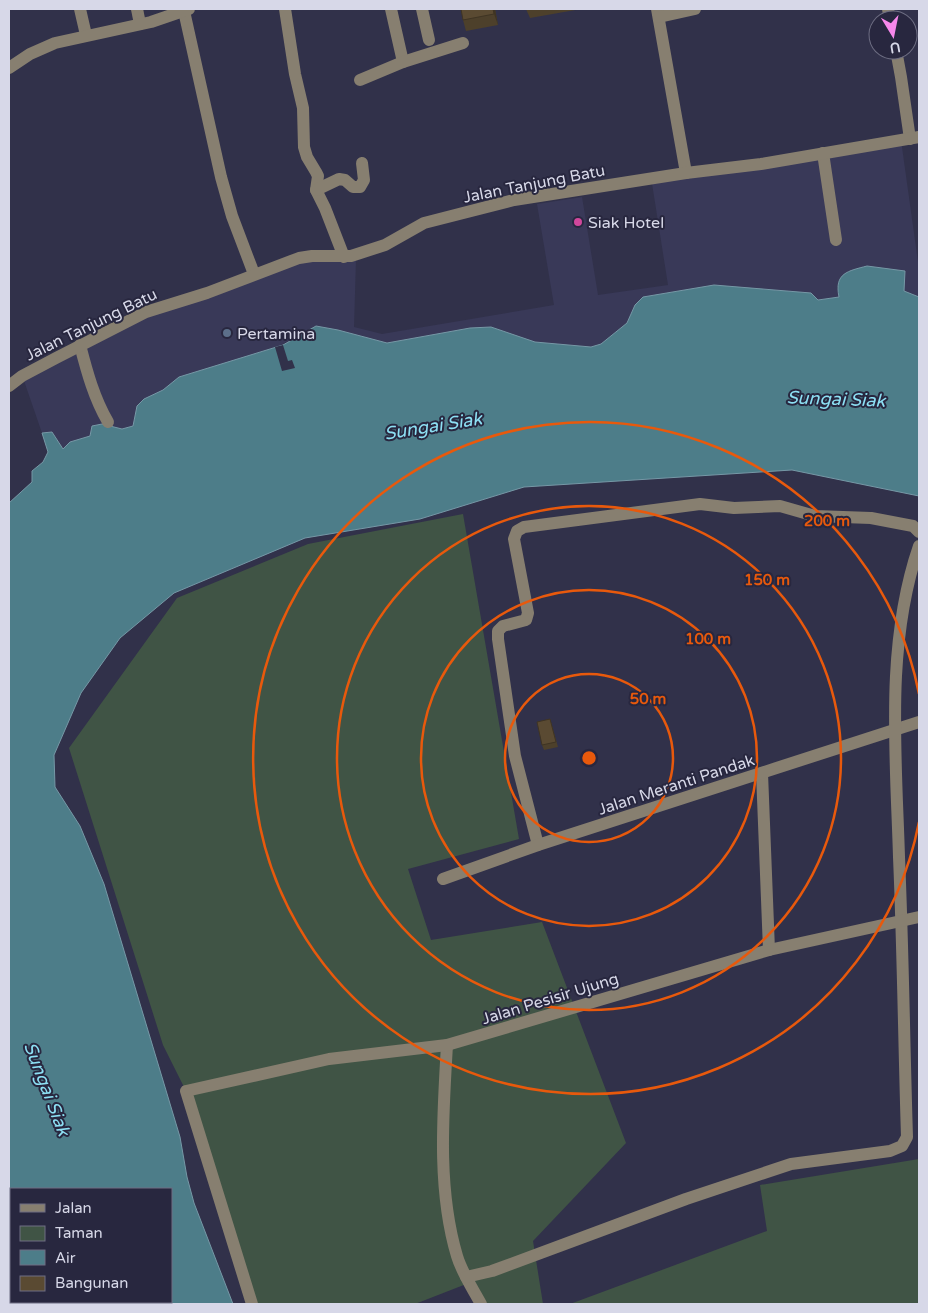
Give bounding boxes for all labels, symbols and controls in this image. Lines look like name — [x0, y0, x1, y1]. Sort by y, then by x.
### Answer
north arrow — [868, 10, 918, 60]
text: U — [888, 38, 902, 57]
street label: Jalan Tanjung Batu — [462, 160, 607, 208]
place label: Siak Hotel — [588, 213, 664, 233]
marker: Siak Hotel — [572, 216, 584, 228]
street label: Jalan Tanjung Batu — [22, 284, 161, 365]
place label: Pertamina — [237, 324, 315, 344]
marker: Pertamina — [221, 327, 233, 339]
water label: Sungai Siak — [786, 386, 887, 412]
water label: Sungai Siak — [382, 407, 485, 445]
text: 200 m — [804, 512, 850, 530]
text: 150 m — [744, 571, 790, 589]
text: 100 m — [685, 630, 731, 648]
text: 50 m — [630, 690, 666, 708]
centre of rings — [580, 749, 598, 767]
street label: Jalan Meranti Pandak — [595, 750, 757, 820]
street label: Jalan Pesisir Ujung — [479, 969, 621, 1029]
water label: Sungai Siak — [19, 1039, 75, 1140]
legend — [10, 1188, 172, 1303]
text: Jalan — [55, 1199, 92, 1217]
text: Taman — [55, 1224, 103, 1242]
text: Air — [55, 1249, 76, 1267]
text: Bangunan — [55, 1274, 128, 1292]

